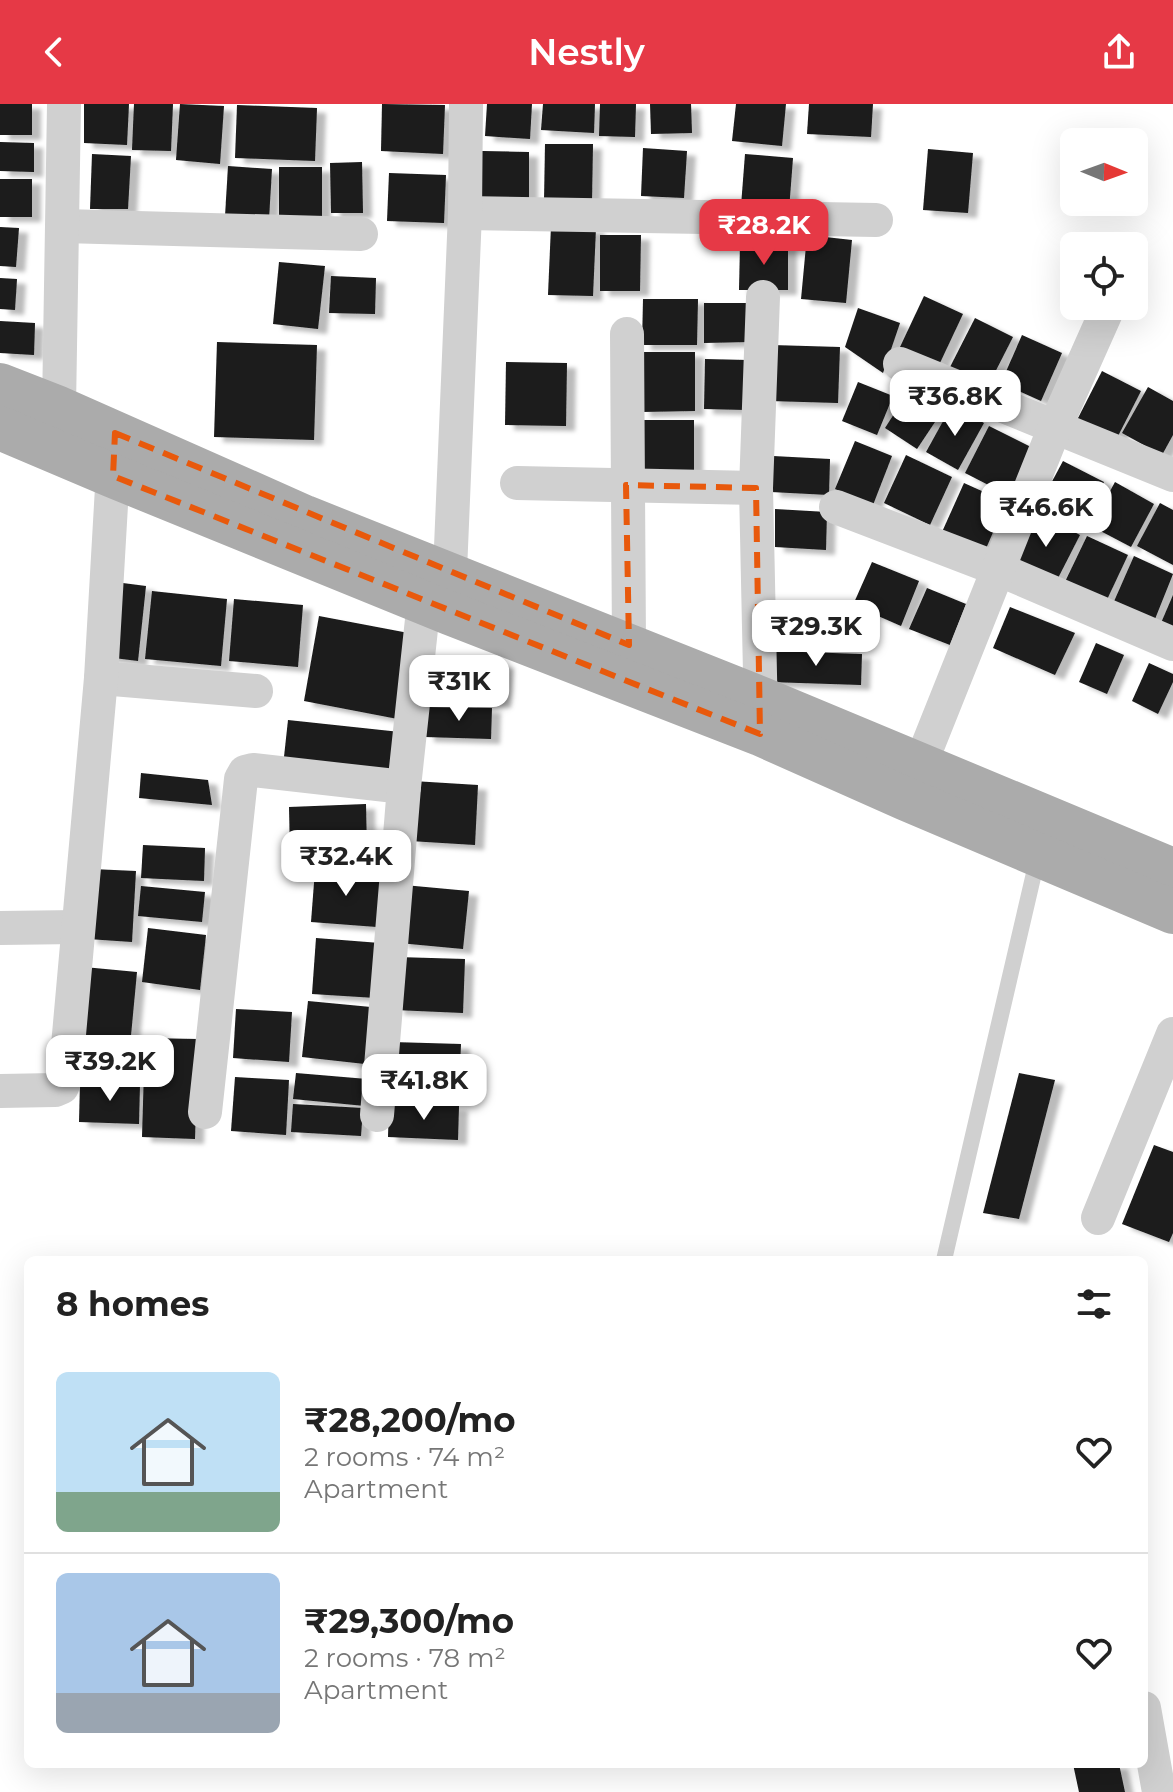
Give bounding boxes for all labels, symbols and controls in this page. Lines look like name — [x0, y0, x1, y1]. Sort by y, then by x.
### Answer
icon: back — [32, 30, 76, 74]
text: Nestly — [528, 30, 645, 74]
icon: share — [1097, 30, 1141, 74]
north arrow — [1060, 128, 1148, 216]
map controls — [1060, 128, 1148, 320]
pin: ₹28.2K — [699, 199, 829, 267]
text: ₹28.2K — [717, 209, 811, 241]
button: locate — [1060, 232, 1148, 320]
pin: ₹36.8K — [890, 370, 1020, 438]
text: ₹36.8K — [908, 380, 1002, 412]
pin: ₹46.6K — [981, 481, 1111, 549]
text: ₹46.6K — [999, 491, 1093, 523]
pin: ₹29.3K — [751, 600, 881, 668]
text: ₹29.3K — [770, 610, 862, 642]
pin: ₹31K — [412, 655, 506, 723]
text: ₹31K — [427, 665, 491, 697]
pin: ₹32.4K — [281, 830, 411, 898]
text: ₹32.4K — [299, 840, 393, 872]
pin: ₹39.2K — [45, 1035, 175, 1103]
text: ₹39.2K — [64, 1045, 156, 1077]
pin: ₹41.8K — [359, 1054, 489, 1122]
text: ₹41.8K — [380, 1064, 468, 1096]
icon: filters — [1072, 1282, 1116, 1326]
text: 8 homes — [56, 1283, 209, 1325]
text: ₹28,200/mo — [304, 1399, 516, 1441]
icon: home — [120, 1404, 216, 1500]
icon: heart — [1072, 1430, 1116, 1474]
text: 2 rooms · 74 m² — [304, 1441, 505, 1473]
text: Apartment — [304, 1473, 448, 1505]
text: ₹29,300/mo — [304, 1600, 514, 1642]
icon: home — [120, 1605, 216, 1701]
icon: heart — [1072, 1631, 1116, 1675]
text: 2 rooms · 78 m² — [304, 1642, 506, 1674]
text: Apartment — [304, 1674, 448, 1706]

